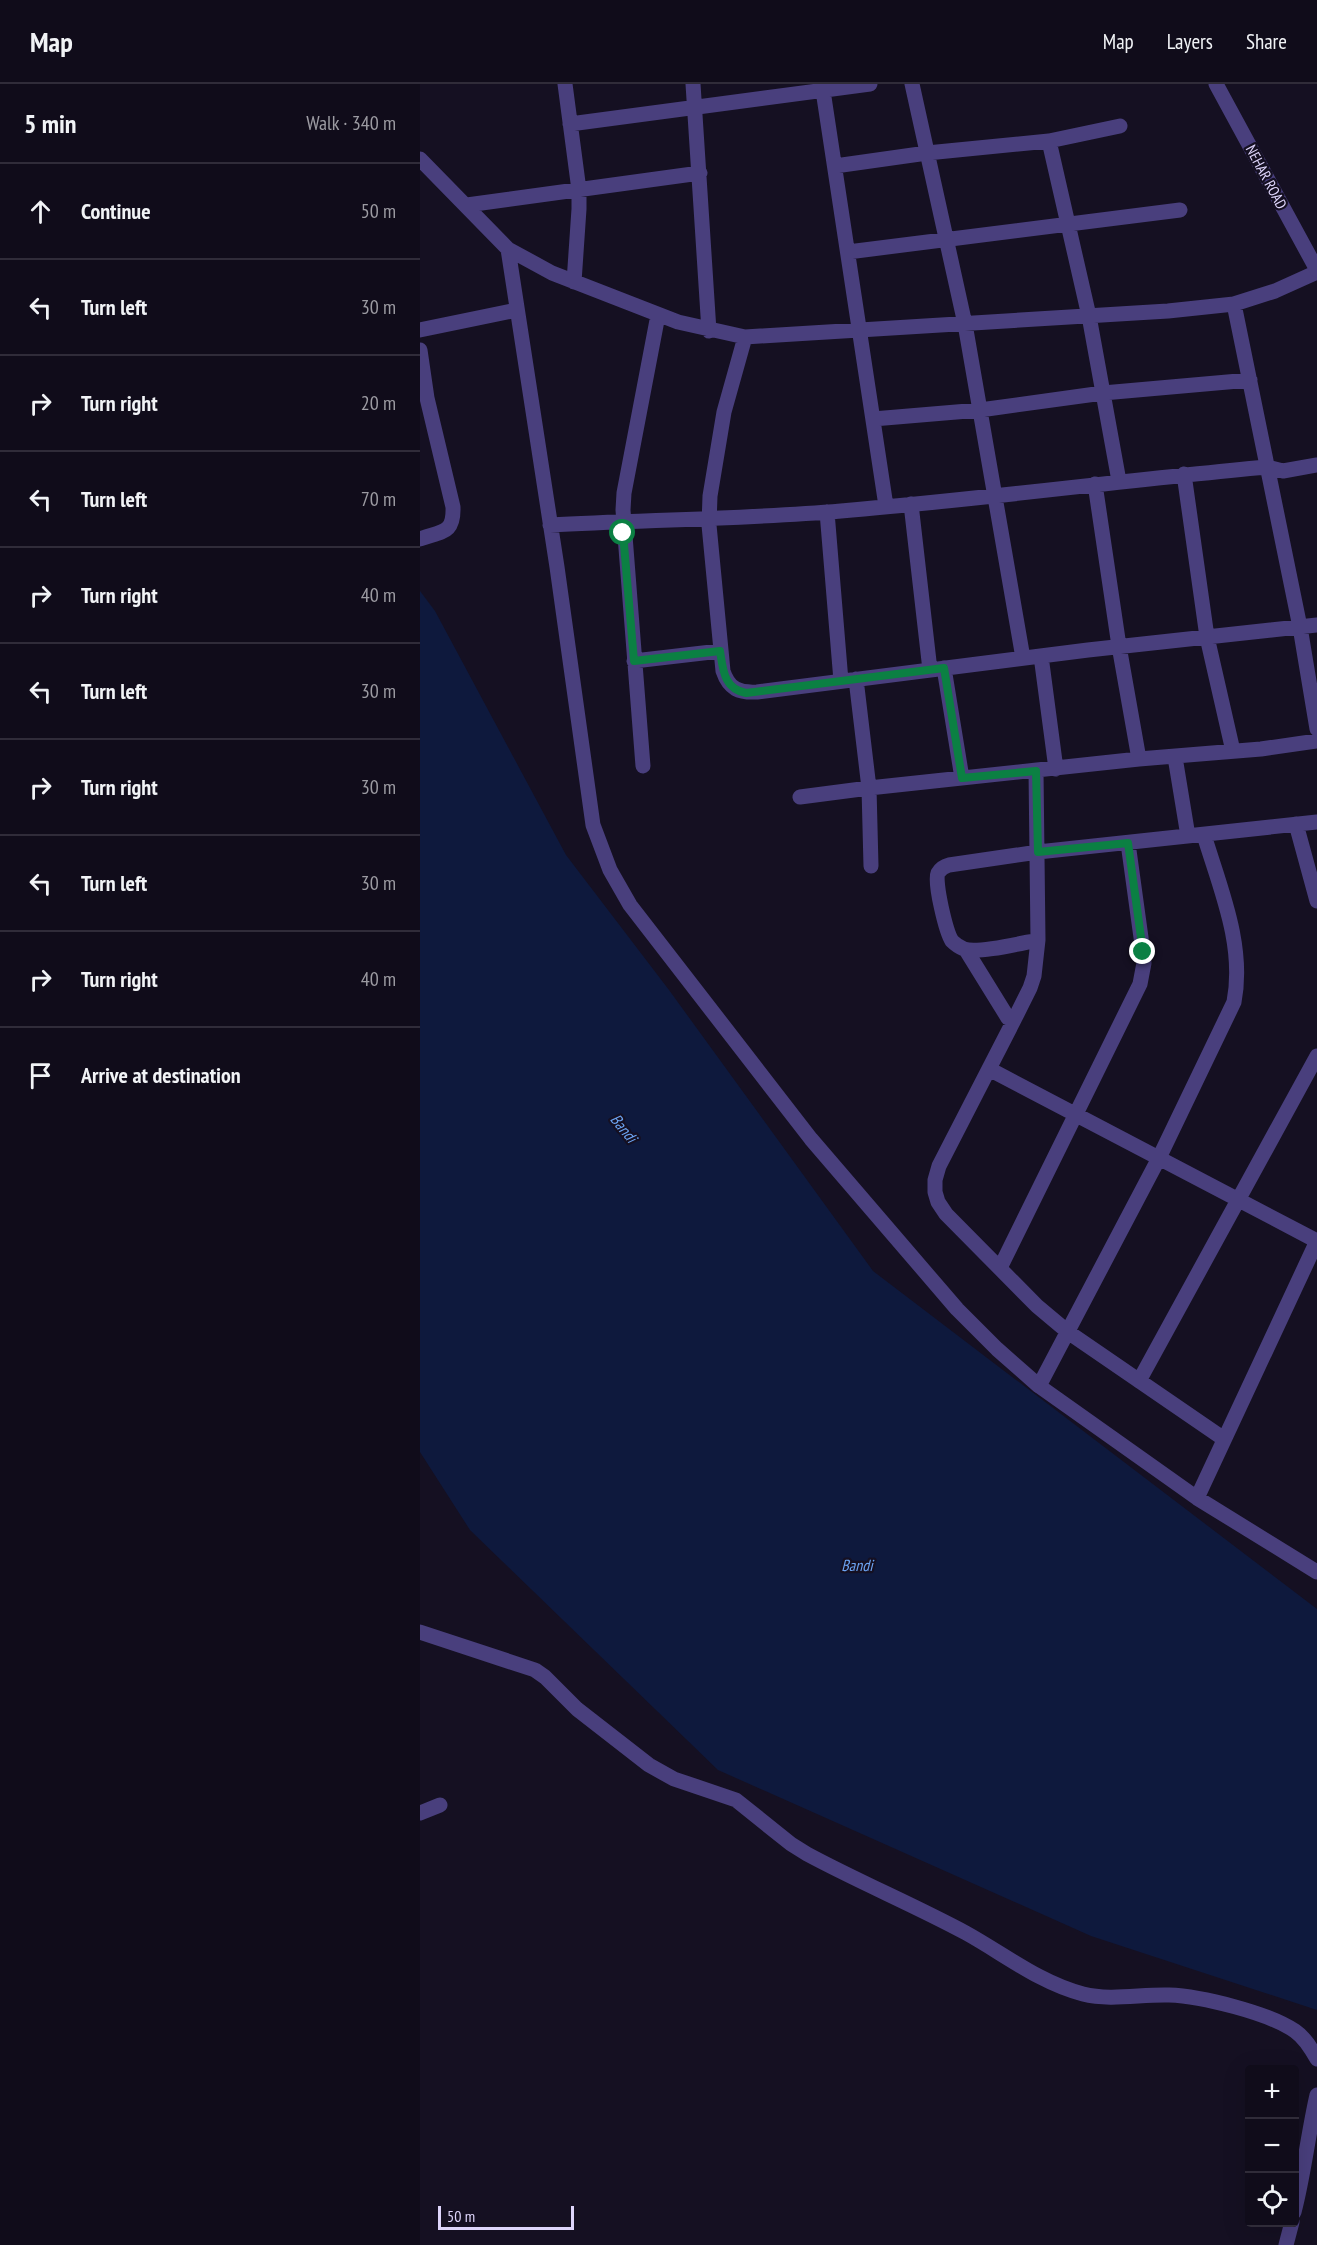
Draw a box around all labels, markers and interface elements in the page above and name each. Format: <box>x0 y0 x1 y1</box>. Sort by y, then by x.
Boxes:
text: Map <box>30 23 73 60</box>
text: Map <box>1103 28 1134 55</box>
text: Layers <box>1167 28 1213 55</box>
text: Share <box>1246 28 1287 55</box>
text: 5 min <box>24 107 77 140</box>
text: Walk · 340 m <box>306 110 396 136</box>
street label: NEHAR ROAD <box>1242 142 1291 212</box>
icon: ahead <box>24 195 57 228</box>
text: Continue <box>81 197 151 225</box>
text: 50 m <box>361 198 396 224</box>
icon: left <box>24 291 57 324</box>
text: Turn left <box>81 293 147 321</box>
text: 30 m <box>361 294 396 320</box>
icon: right <box>24 387 57 420</box>
text: Turn right <box>81 389 158 417</box>
text: 20 m <box>361 390 396 416</box>
icon: left <box>24 483 57 516</box>
text: Turn left <box>81 485 147 513</box>
text: 70 m <box>361 486 396 512</box>
route start <box>609 519 635 545</box>
icon: right <box>24 579 57 612</box>
text: Turn right <box>81 581 158 609</box>
text: 40 m <box>361 582 396 608</box>
icon: left <box>24 675 57 708</box>
text: Turn left <box>81 677 147 705</box>
text: 30 m <box>361 678 396 704</box>
icon: right <box>24 771 57 804</box>
text: Turn right <box>81 773 158 801</box>
text: 30 m <box>361 774 396 800</box>
icon: left <box>24 867 57 900</box>
text: Turn left <box>81 869 147 897</box>
text: 30 m <box>361 870 396 896</box>
route end <box>1129 938 1155 964</box>
icon: right <box>24 963 57 996</box>
text: Turn right <box>81 965 158 993</box>
text: 40 m <box>361 966 396 992</box>
icon: arrive <box>24 1059 57 1092</box>
text: Arrive at destination <box>81 1061 241 1089</box>
water label: Bandi <box>606 1110 643 1148</box>
water label: Bandi <box>841 1555 875 1575</box>
map controls <box>1245 2065 1299 2227</box>
button: + <box>1245 2065 1299 2119</box>
button: − <box>1245 2119 1299 2173</box>
button: locate <box>1245 2173 1299 2227</box>
scale bar <box>438 2203 574 2230</box>
text: 50 m <box>447 2206 475 2226</box>

